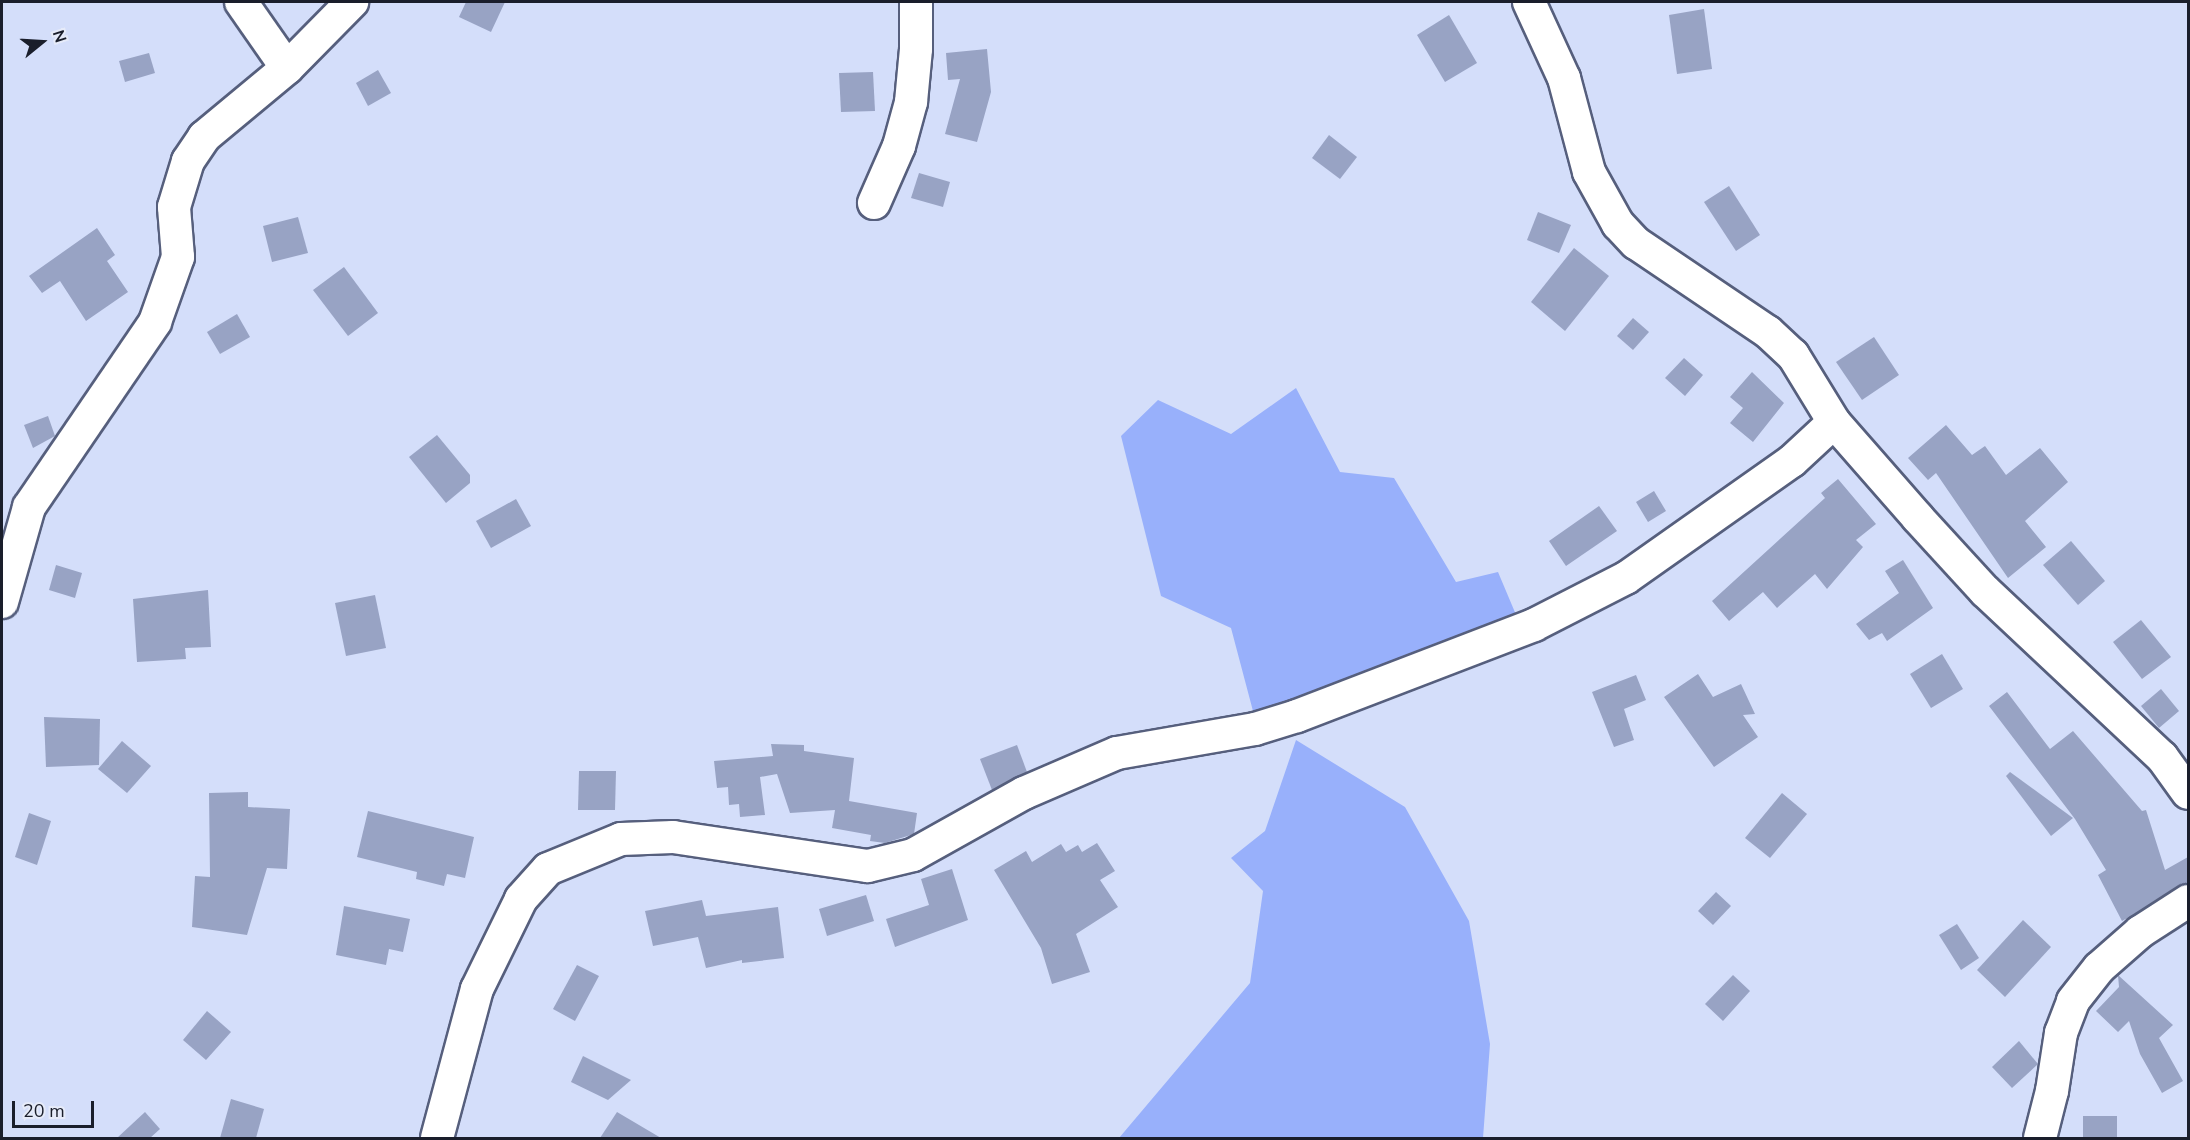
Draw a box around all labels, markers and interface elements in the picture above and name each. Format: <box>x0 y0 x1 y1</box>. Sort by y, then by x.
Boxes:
north arrow <box>12 12 72 72</box>
text: N <box>47 27 71 46</box>
scale bar <box>15 1089 98 1127</box>
text: 20 m <box>23 1099 65 1123</box>

